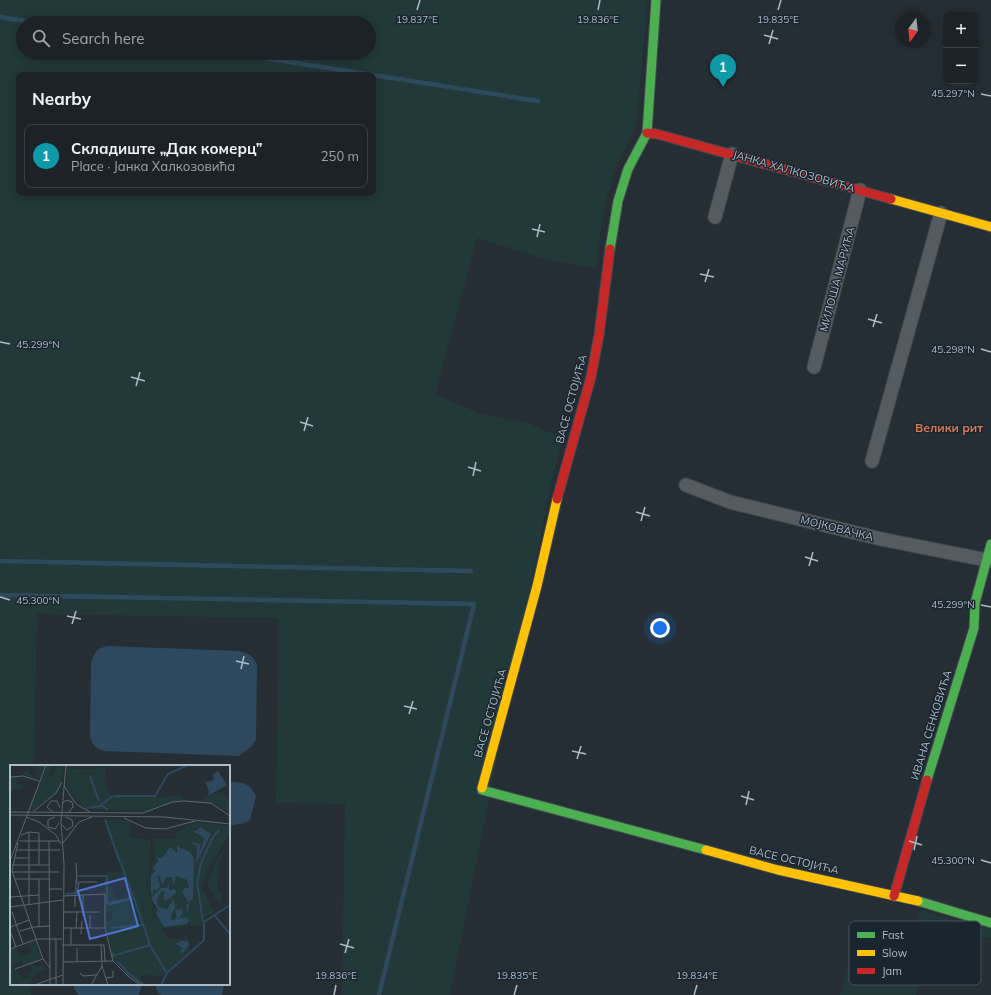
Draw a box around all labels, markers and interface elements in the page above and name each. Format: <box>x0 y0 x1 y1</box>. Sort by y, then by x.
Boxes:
north arrow <box>895 12 931 48</box>
map controls <box>943 12 979 84</box>
button: + <box>943 12 979 48</box>
text: 19.837°E <box>396 13 438 26</box>
text: 19.836°E <box>577 13 619 26</box>
text: 19.835°E <box>757 13 799 26</box>
search box <box>16 16 376 60</box>
icon: search <box>30 27 52 49</box>
text: Search here <box>62 29 144 48</box>
button: − <box>943 48 979 84</box>
pin: 1 <box>710 54 736 87</box>
text: 45.297°N <box>931 87 975 100</box>
text: Nearby <box>32 88 91 109</box>
text: Складиште „Дак комерц” <box>71 139 262 158</box>
street label: ЈАНКА ХАЛКОЗОВИЋА <box>731 147 857 195</box>
text: 1 <box>42 148 50 164</box>
text: 250 m <box>321 148 359 164</box>
text: Place · Јанка Халкозовића <box>71 158 235 174</box>
street label: МИЛОША МАРИЋА <box>816 225 858 333</box>
text: 45.299°N <box>16 338 60 351</box>
text: 45.298°N <box>931 343 975 356</box>
street label: ВАСЕ ОСТОЈИЋА <box>552 353 590 445</box>
district label: Велики рит <box>915 420 983 435</box>
street label: МОЈКОВАЧКА <box>799 512 875 544</box>
text: 45.300°N <box>16 594 60 607</box>
text: 45.299°N <box>931 598 975 611</box>
your location <box>650 618 670 638</box>
street label: ВАСЕ ОСТОЈИЋА <box>471 667 509 759</box>
street label: ИВАНА СЕНКОВИЋА <box>908 668 954 782</box>
inset map <box>10 765 230 985</box>
street label: ВАСЕ ОСТОЈИЋА <box>748 843 840 877</box>
text: 45.300°N <box>931 854 975 867</box>
legend <box>849 921 981 985</box>
text: Fast <box>882 928 904 942</box>
text: Slow <box>882 946 908 960</box>
text: Jam <box>882 964 902 978</box>
text: 19.836°E <box>315 969 357 982</box>
text: 19.835°E <box>496 969 538 982</box>
text: 19.834°E <box>676 969 718 982</box>

